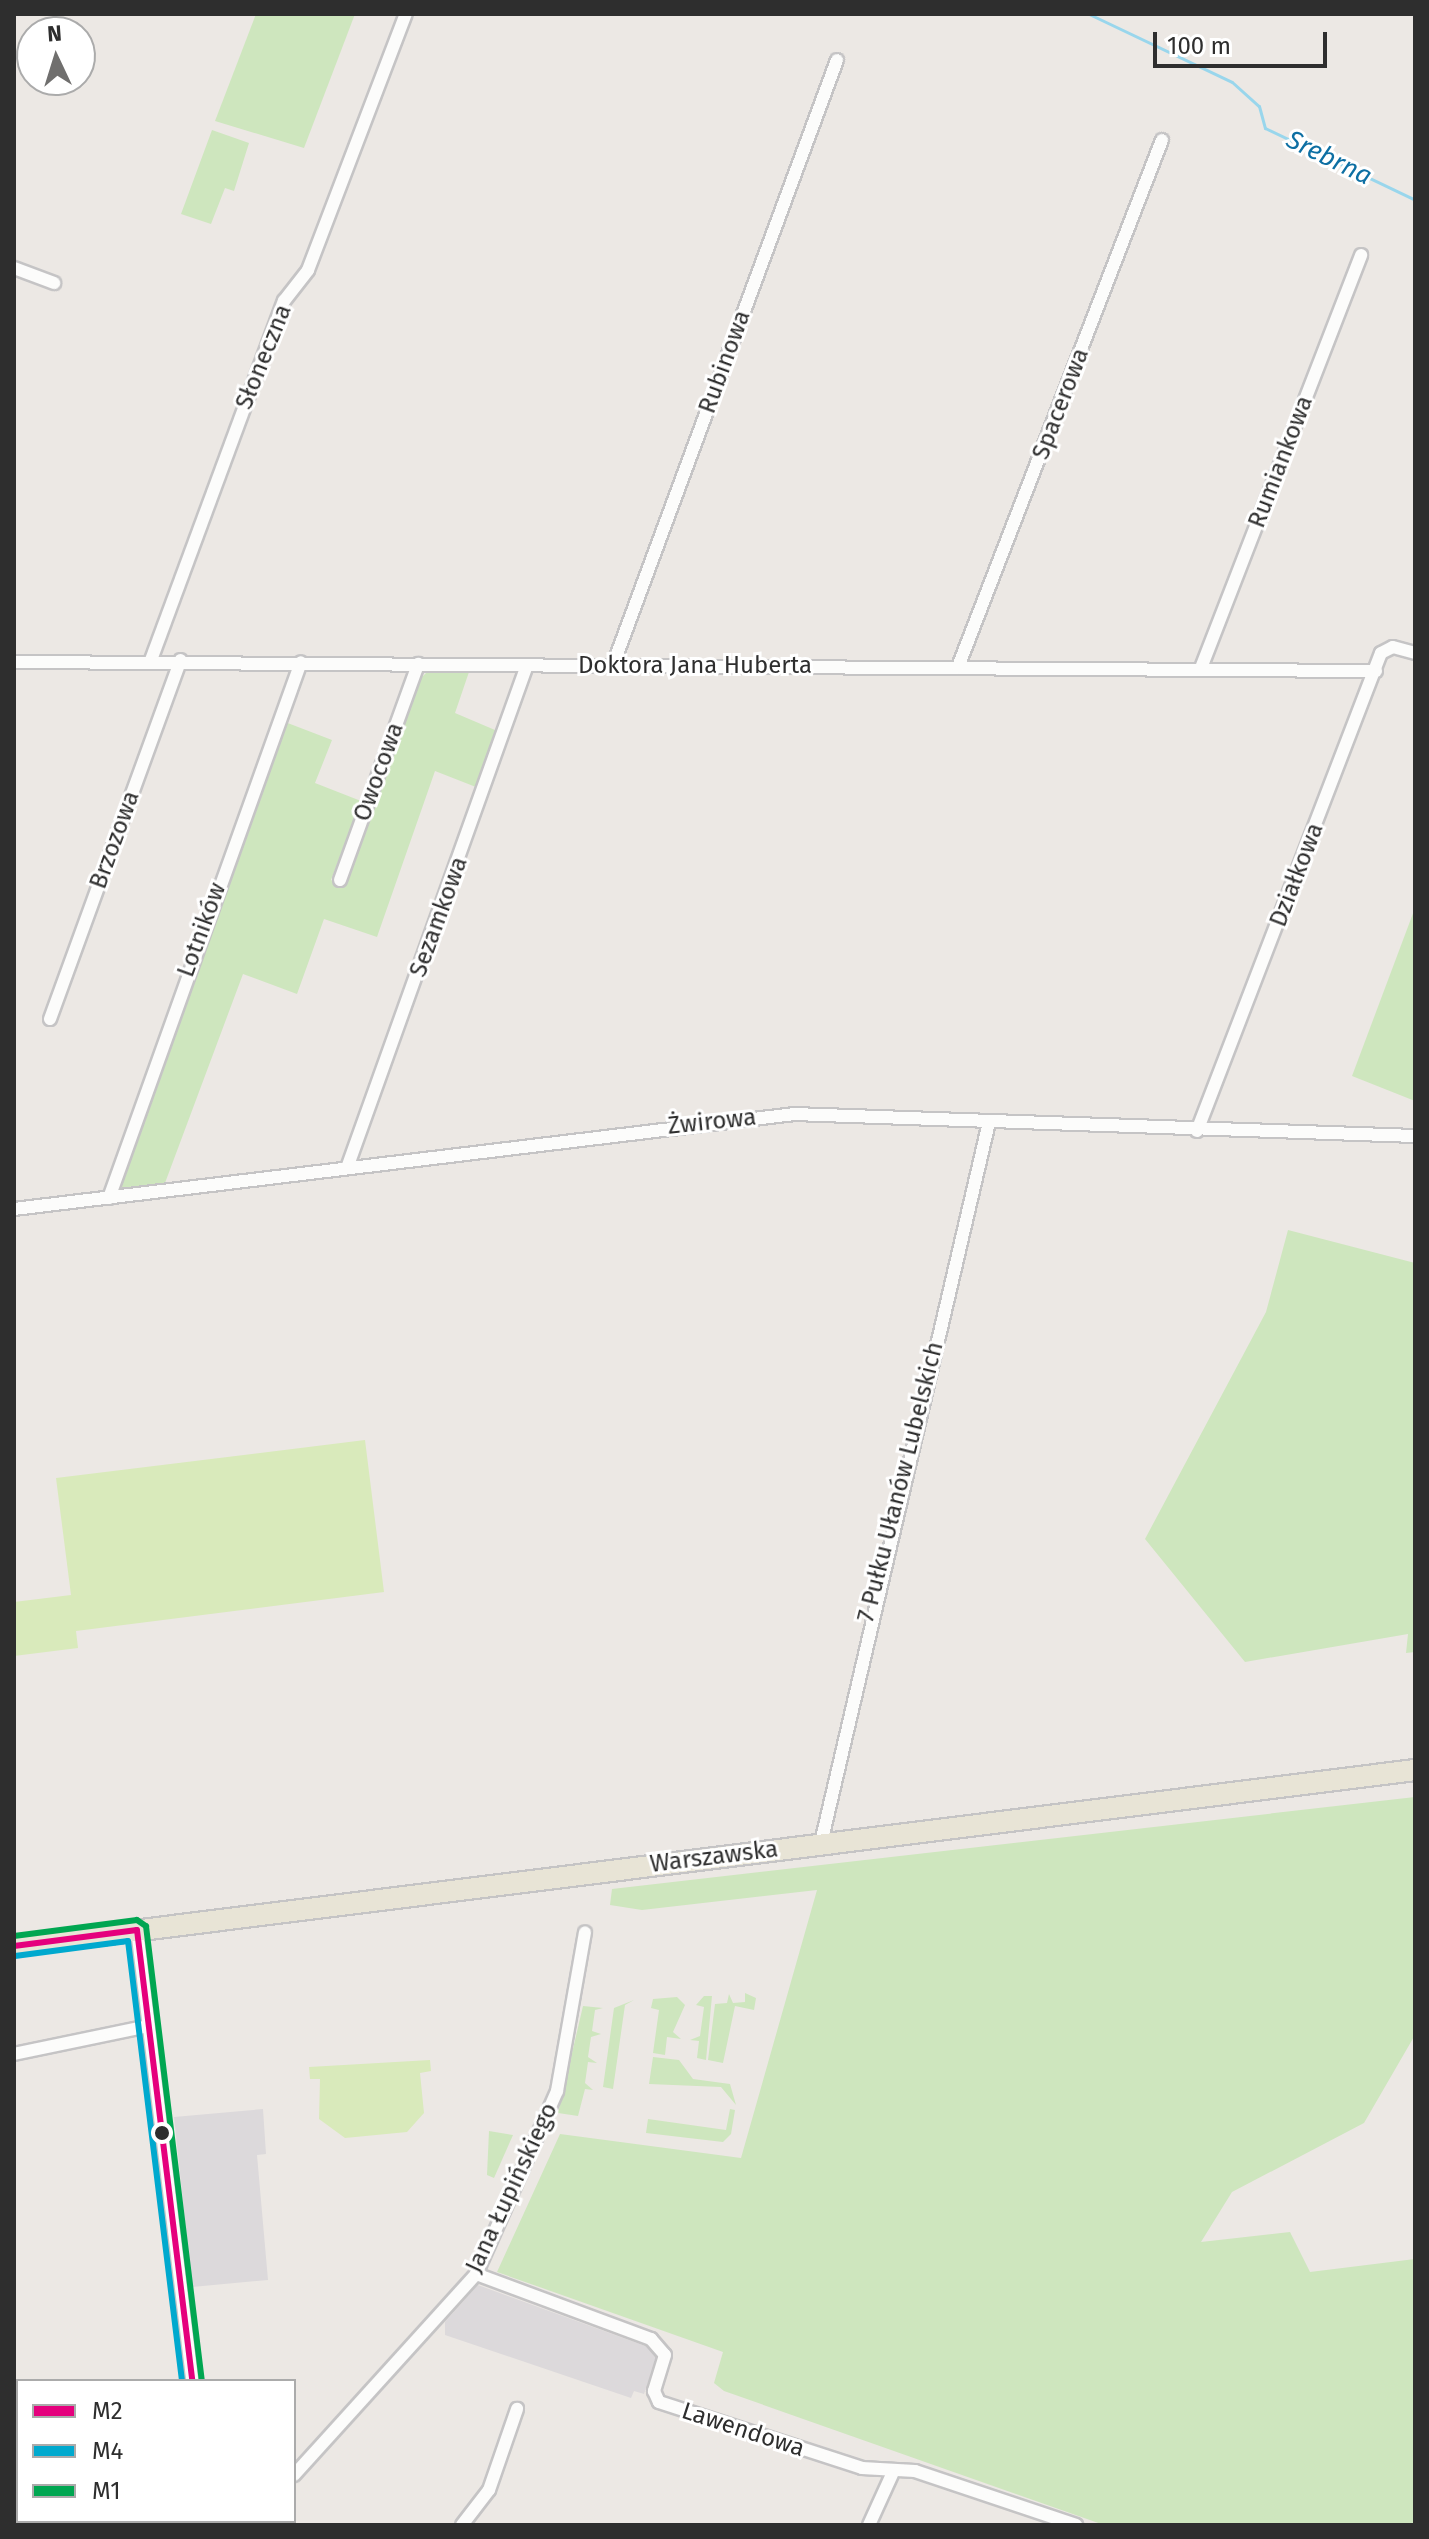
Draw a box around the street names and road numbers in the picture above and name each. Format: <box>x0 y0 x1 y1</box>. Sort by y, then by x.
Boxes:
street label: Słoneczna <box>230 300 298 414</box>
street label: Rubinowa <box>693 307 757 417</box>
street label: Spacerowa <box>1027 344 1095 464</box>
street label: Rumiankowa <box>1243 392 1319 532</box>
street label: Doktora Jana Huberta <box>578 652 812 680</box>
street label: Owocowa <box>348 719 410 825</box>
street label: Brzozowa <box>84 787 146 893</box>
street label: Działkowa <box>1264 819 1330 931</box>
street label: Sezamkowa <box>404 853 474 981</box>
street label: Lotników <box>172 879 232 981</box>
street label: Żwirowa <box>666 1103 758 1141</box>
street label: 7 Pułku Ułanów Lubelskich <box>852 1339 950 1625</box>
street label: Warszawska <box>648 1835 780 1879</box>
street label: Jana Łupińskiego <box>460 2098 564 2278</box>
street label: Lawendowa <box>678 2397 808 2463</box>

